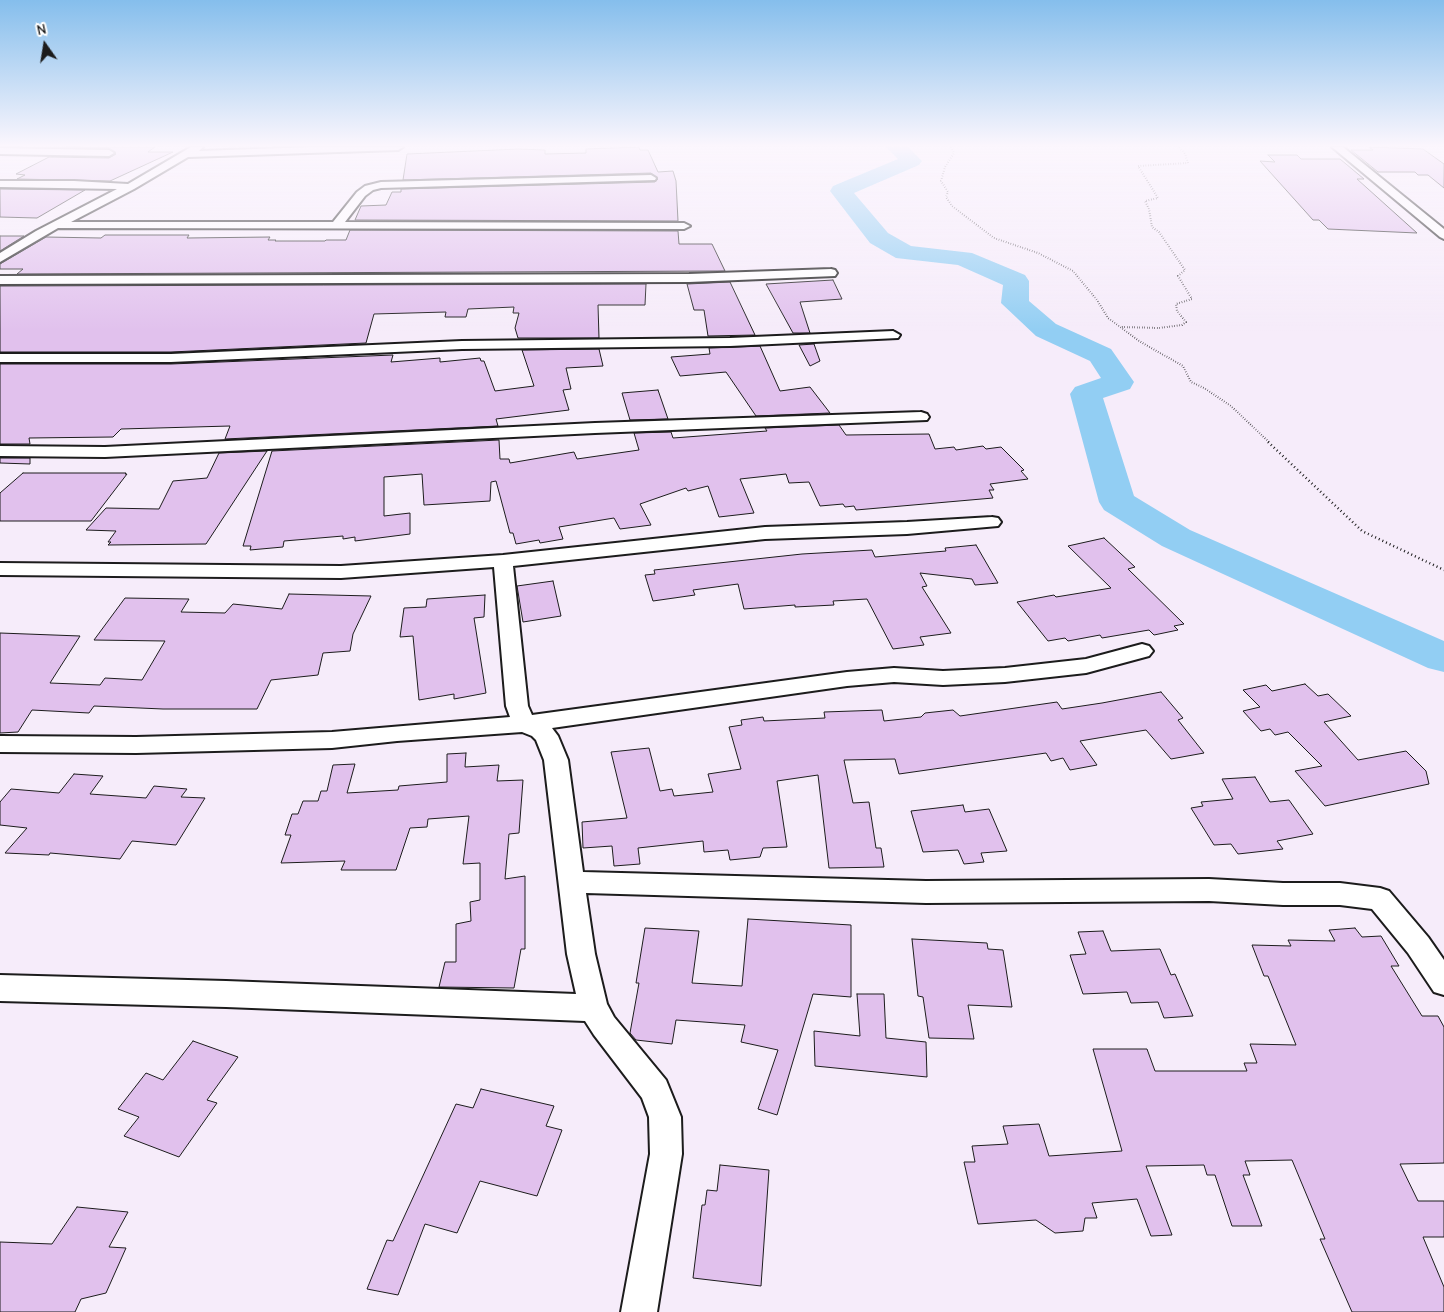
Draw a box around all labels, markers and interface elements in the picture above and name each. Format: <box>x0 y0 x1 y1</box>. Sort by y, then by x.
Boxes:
north arrow <box>20 20 70 70</box>
text: N <box>35 21 48 39</box>

